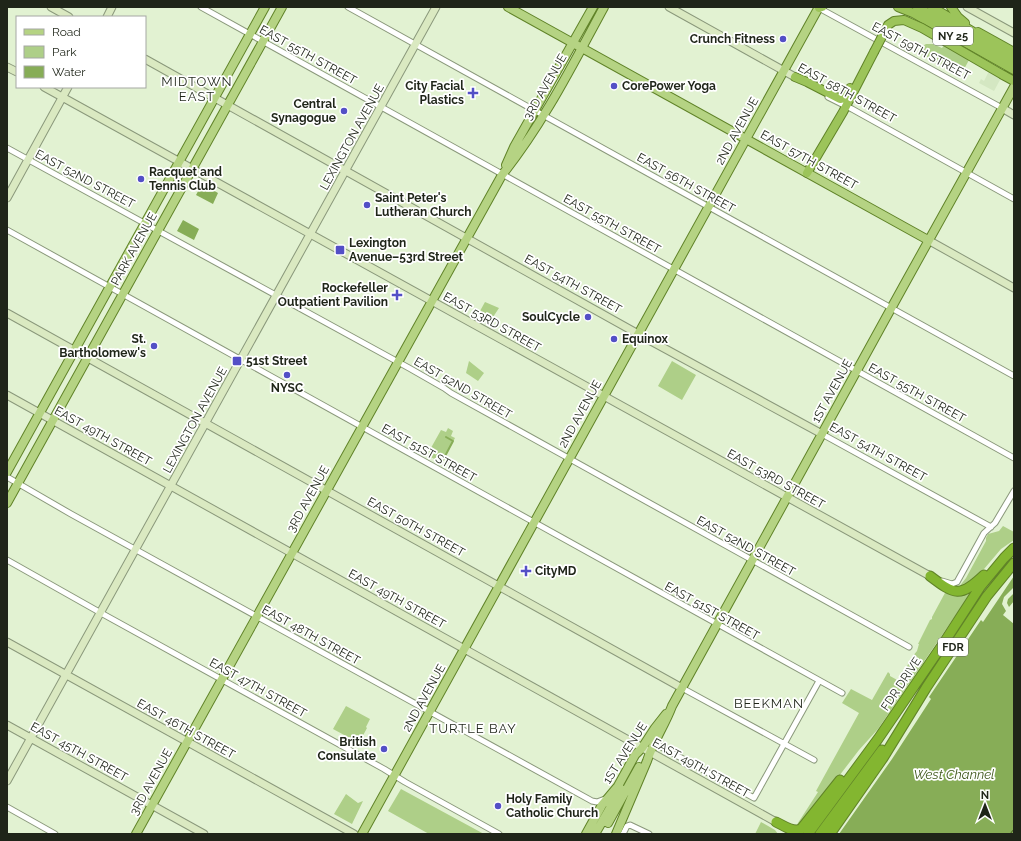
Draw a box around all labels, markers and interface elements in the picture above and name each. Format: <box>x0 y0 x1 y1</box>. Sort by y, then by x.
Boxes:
legend <box>16 16 146 88</box>
street label: EAST 59TH STREET <box>870 19 973 83</box>
street label: EAST 55TH STREET <box>257 22 360 88</box>
text: Road <box>52 25 81 39</box>
road number: NY 25 <box>933 27 973 45</box>
place label: Crunch Fitness <box>690 32 775 46</box>
marker: Crunch Fitness <box>778 34 788 44</box>
text: Park <box>52 45 77 59</box>
street label: 3RD AVENUE <box>520 51 570 123</box>
street label: EAST 58TH STREET <box>796 60 899 126</box>
text: Water <box>52 65 86 79</box>
district label: MIDTOWN EAST <box>161 74 233 104</box>
place label: City Facial Plastics <box>405 79 464 107</box>
place label: CorePower Yoga <box>622 79 716 93</box>
marker: CorePower Yoga <box>609 81 619 91</box>
street label: LEXINGTON AVENUE <box>317 82 387 192</box>
marker: City Facial Plastics <box>467 87 479 99</box>
street label: 2ND AVENUE <box>713 95 761 167</box>
place label: Central Synagogue <box>271 97 336 125</box>
marker: Central Synagogue <box>339 106 349 116</box>
street label: EAST 57TH STREET <box>758 127 861 193</box>
street label: EAST 52ND STREET <box>33 147 138 211</box>
street label: EAST 56TH STREET <box>635 150 738 216</box>
place label: Racquet and Tennis Club <box>149 165 222 193</box>
marker: Racquet and Tennis Club <box>136 174 146 184</box>
place label: Saint Peter's Lutheran Church <box>375 191 472 219</box>
street label: EAST 55TH STREET <box>561 191 664 257</box>
marker: Saint Peter's Lutheran Church <box>362 200 372 210</box>
street label: PARK AVENUE <box>108 210 160 288</box>
place label: Lexington Avenue–53rd Street <box>349 236 464 264</box>
marker: Lexington Avenue–53rd Street <box>334 244 346 256</box>
street label: EAST 54TH STREET <box>522 252 625 317</box>
place label: Rockefeller Outpatient Pavilion <box>278 281 388 309</box>
marker: Rockefeller Outpatient Pavilion <box>391 289 403 301</box>
street label: EAST 53RD STREET <box>441 289 544 355</box>
place label: SoulCycle <box>522 310 580 324</box>
marker: SoulCycle <box>583 312 593 322</box>
place label: St. Bartholomew's <box>59 332 146 360</box>
place label: Equinox <box>622 332 668 346</box>
marker: Equinox <box>609 334 619 344</box>
marker: St. Bartholomew's <box>149 341 159 351</box>
place label: 51st Street <box>246 354 308 368</box>
street label: EAST 52ND STREET <box>412 354 515 422</box>
marker: 51st Street <box>231 355 243 367</box>
street label: 1ST AVENUE <box>809 357 855 425</box>
street label: EAST 55TH STREET <box>866 360 969 426</box>
street label: LEXINGTON AVENUE <box>160 365 230 475</box>
marker: NYSC <box>282 370 292 380</box>
street label: 2ND AVENUE <box>556 378 604 450</box>
place label: NYSC <box>271 381 303 395</box>
street label: EAST 49TH STREET <box>52 403 155 469</box>
street label: EAST 54TH STREET <box>827 420 930 485</box>
street label: EAST 51ST STREET <box>379 421 479 485</box>
street label: EAST 53RD STREET <box>725 446 828 512</box>
street label: 3RD AVENUE <box>284 463 332 535</box>
street label: EAST 50TH STREET <box>365 494 468 560</box>
street label: EAST 52ND STREET <box>694 513 798 579</box>
place label: CityMD <box>535 564 577 578</box>
marker: CityMD <box>520 565 532 577</box>
street label: EAST 49TH STREET <box>346 566 449 632</box>
street label: EAST 51ST STREET <box>662 579 762 643</box>
street label: EAST 48TH STREET <box>260 602 363 668</box>
road number: FDR <box>938 638 968 656</box>
street label: EAST 47TH STREET <box>207 655 310 721</box>
street label: FDR DRIVE <box>878 655 924 713</box>
street label: 2ND AVENUE <box>400 662 448 734</box>
street label: EAST 46TH STREET <box>135 696 238 762</box>
district label: BEEKMAN <box>734 696 804 711</box>
street label: EAST 45TH STREET <box>28 719 131 785</box>
street label: 1ST AVENUE <box>600 720 650 786</box>
district label: TURTLE BAY <box>429 721 517 736</box>
place label: British Consulate <box>318 735 376 763</box>
street label: EAST 49TH STREET <box>650 735 753 801</box>
marker: British Consulate <box>379 744 389 754</box>
street label: 3RD AVENUE <box>127 746 175 818</box>
water label: West Channel <box>913 767 995 782</box>
north arrow <box>965 785 1005 825</box>
text: N <box>981 789 989 802</box>
place label: Holy Family Catholic Church <box>506 792 598 820</box>
marker: Holy Family Catholic Church <box>493 801 503 811</box>

